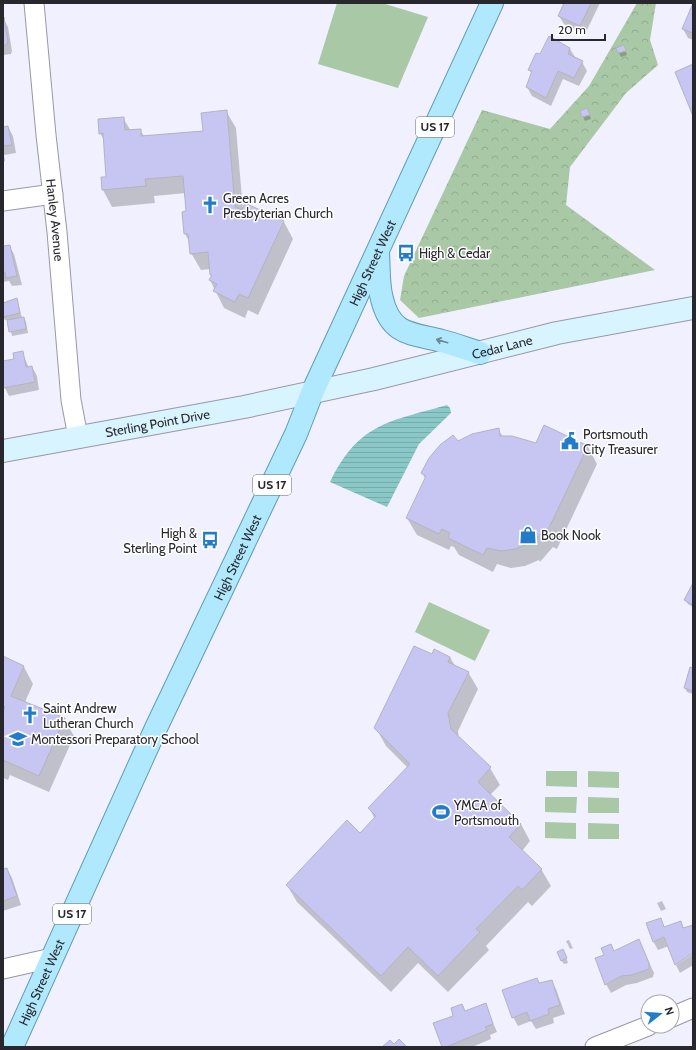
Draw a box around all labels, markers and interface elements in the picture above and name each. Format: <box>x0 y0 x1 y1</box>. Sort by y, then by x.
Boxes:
scale bar <box>552 16 605 42</box>
text: 20 m <box>558 22 586 37</box>
road number: US 17 <box>416 117 454 137</box>
street label: Hanley Avenue <box>43 178 67 262</box>
place label: Green Acres Presbyterian Church <box>223 190 333 221</box>
church icon: Green Acres Presbyterian Church <box>200 195 220 215</box>
street label: High Street West <box>345 217 399 308</box>
bus stop icon: High & Cedar <box>396 243 416 263</box>
place label: High & Cedar <box>419 245 491 261</box>
street label: Cedar Lane <box>470 331 534 362</box>
one-way arrow <box>436 337 449 344</box>
street label: Sterling Point Drive <box>104 405 211 440</box>
place label: Portsmouth City Treasurer <box>583 426 658 457</box>
public building icon: Portsmouth City Treasurer <box>560 431 580 451</box>
road number: US 17 <box>253 475 291 495</box>
street label: High Street West <box>210 511 265 603</box>
place label: High & Sterling Point <box>123 525 198 556</box>
shop icon: Book Nook <box>518 525 538 545</box>
place label: Book Nook <box>541 527 601 543</box>
bus stop icon: High & Sterling Point <box>200 530 220 550</box>
place label: Saint Andrew Lutheran Church <box>43 700 134 731</box>
church icon: Saint Andrew Lutheran Church <box>20 705 40 725</box>
school or university icon: Montessori Preparatory School <box>8 729 28 749</box>
place label: Montessori Preparatory School <box>31 731 199 747</box>
place label: YMCA of Portsmouth <box>453 797 519 828</box>
sports icon: YMCA of Portsmouth <box>431 802 451 822</box>
road number: US 17 <box>53 904 91 924</box>
street label: High Street West <box>15 936 68 1028</box>
north arrow <box>640 994 680 1034</box>
text: N <box>662 1005 677 1017</box>

